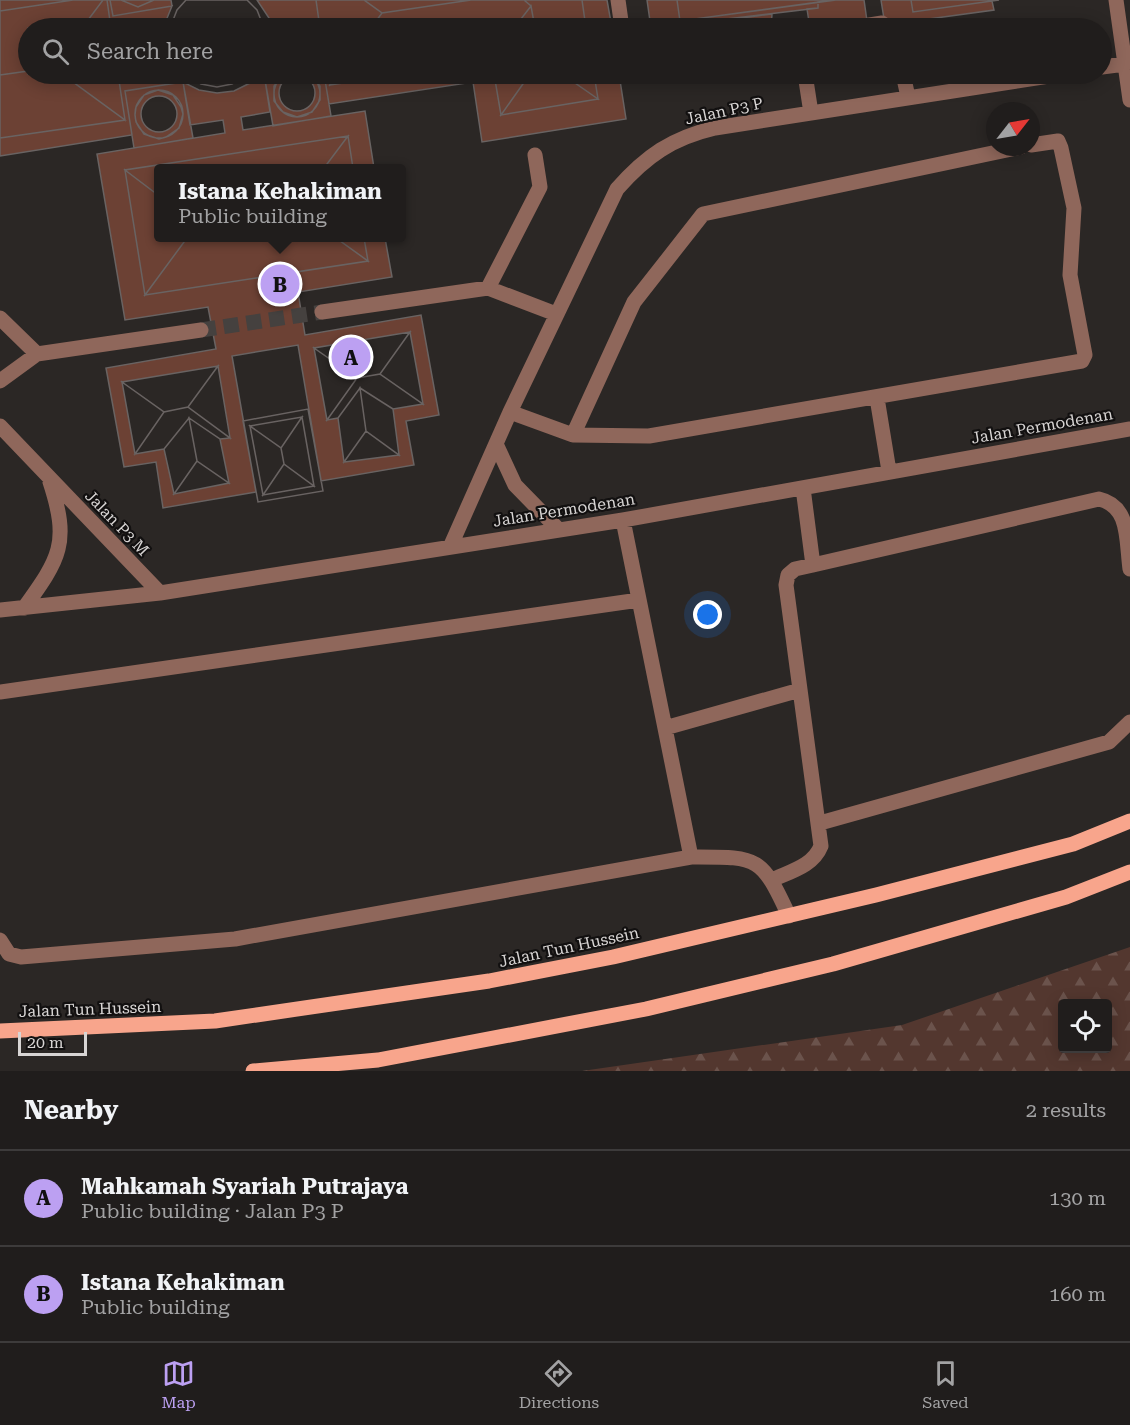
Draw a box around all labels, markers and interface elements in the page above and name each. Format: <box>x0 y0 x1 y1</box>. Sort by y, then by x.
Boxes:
search box <box>18 18 1112 84</box>
icon: search <box>39 35 72 68</box>
text: Search here <box>87 39 213 64</box>
street label: Jalan P3 P <box>683 93 765 129</box>
north arrow <box>986 102 1040 156</box>
popup <box>154 164 406 242</box>
text: Istana Kehakiman <box>178 179 382 204</box>
text: Public building <box>178 204 327 228</box>
pin: B <box>260 262 300 306</box>
pin: A <box>332 334 370 380</box>
street label: Jalan Permodenan <box>970 404 1114 448</box>
street label: Jalan P3 M <box>81 486 153 560</box>
street label: Jalan Permodenan <box>492 489 636 531</box>
your location <box>693 600 722 629</box>
street label: Jalan Tun Hussein <box>497 923 641 971</box>
street label: Jalan Tun Hussein <box>18 997 162 1021</box>
map controls <box>1058 999 1112 1053</box>
button: locate <box>1058 999 1112 1053</box>
scale bar <box>18 1029 87 1056</box>
text: 20 m <box>27 1033 64 1052</box>
text: Nearby <box>24 1095 118 1125</box>
text: 2 results <box>1026 1098 1106 1122</box>
text: Mahkamah Syariah Putrajaya <box>81 1174 409 1199</box>
text: A <box>36 1186 51 1210</box>
text: 130 m <box>1049 1186 1106 1210</box>
text: Public building · Jalan P3 P <box>81 1199 344 1223</box>
text: Istana Kehakiman <box>81 1270 285 1295</box>
text: B <box>36 1282 51 1306</box>
text: 160 m <box>1049 1282 1106 1306</box>
text: Public building <box>81 1295 230 1319</box>
tab: Map <box>161 1357 196 1412</box>
tab: Directions <box>519 1357 599 1412</box>
tab: Saved <box>922 1357 969 1412</box>

